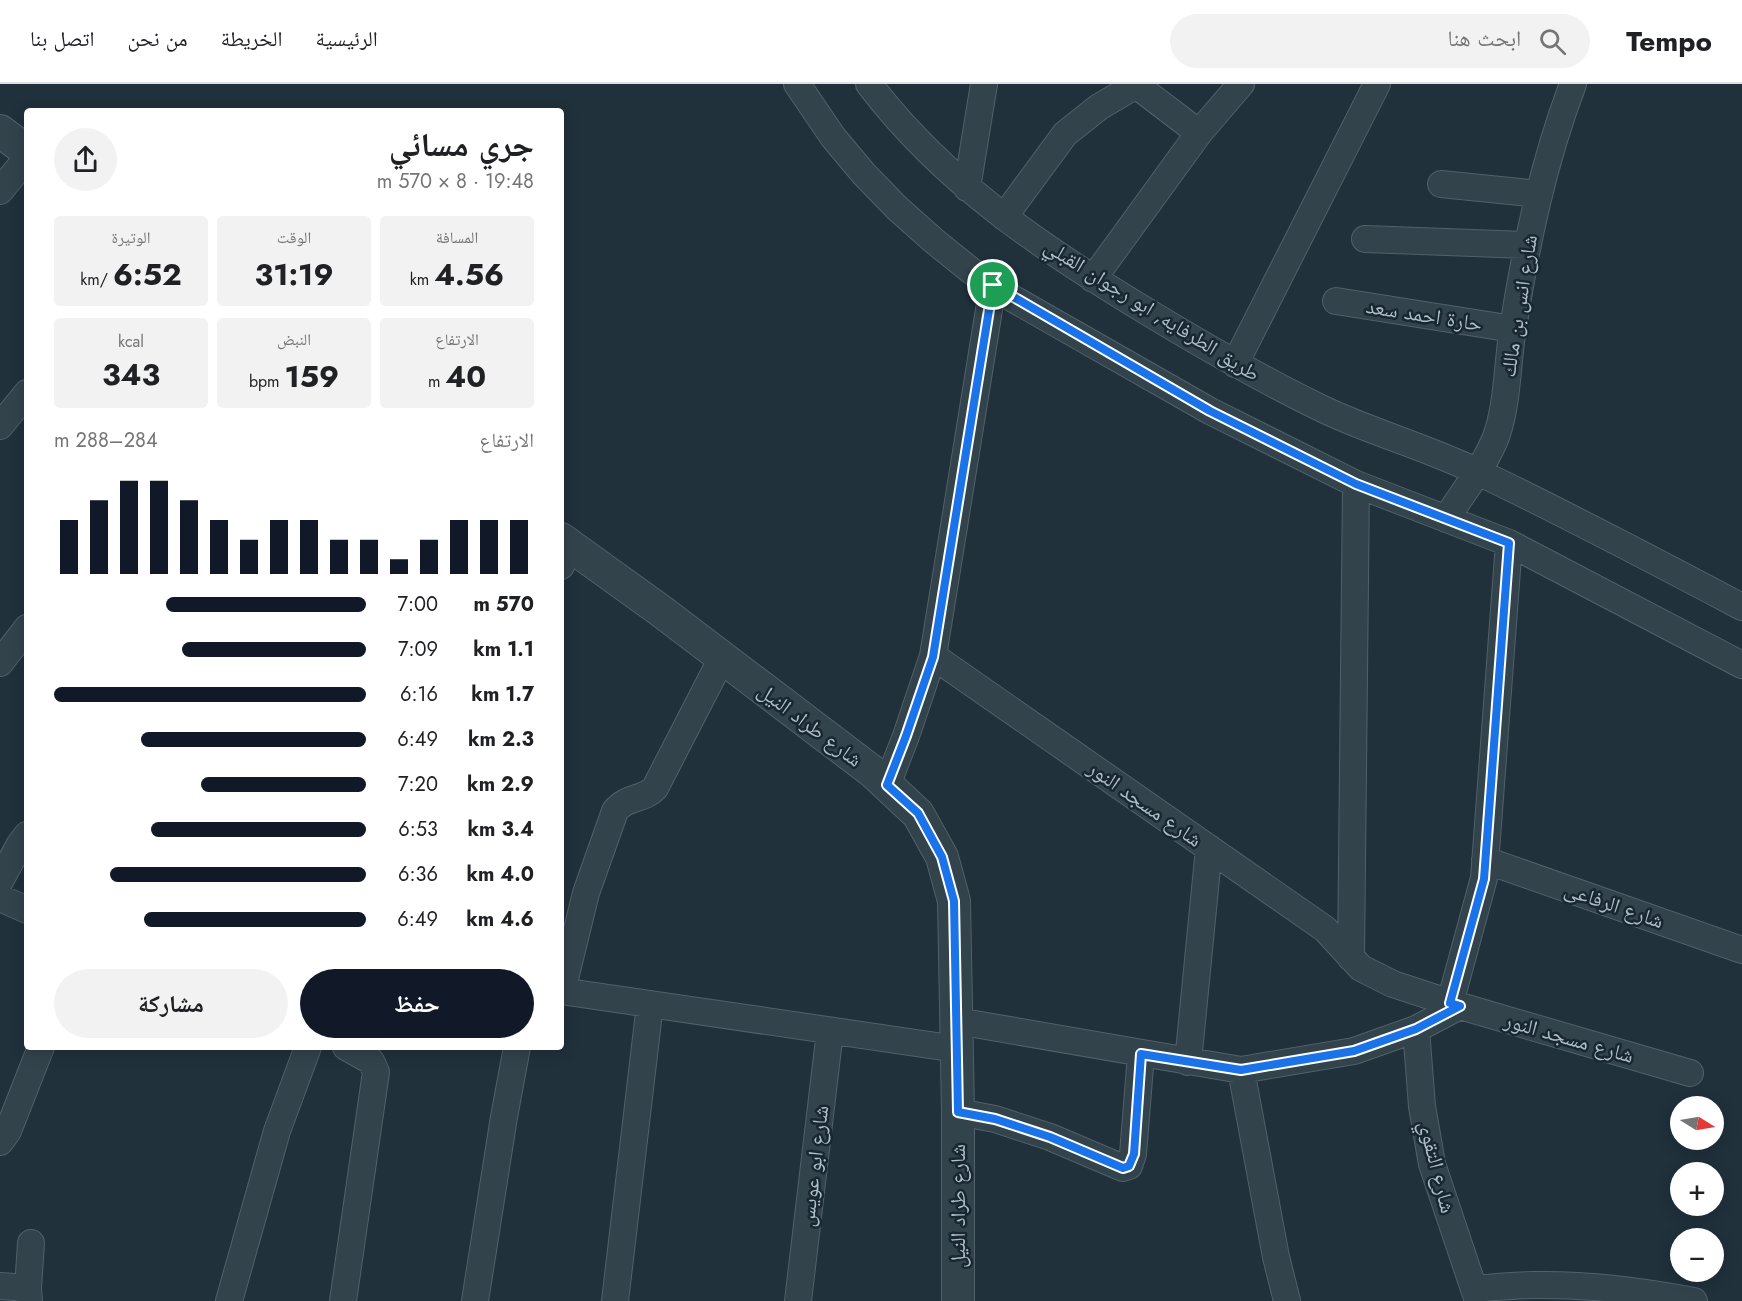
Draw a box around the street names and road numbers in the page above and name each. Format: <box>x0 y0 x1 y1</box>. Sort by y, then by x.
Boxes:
street label: طريق الطرفايه, ابو رجوان القبلي <box>1038 231 1266 390</box>
street label: شارع انس بن مالك <box>1493 233 1545 379</box>
street label: حارة احمد سعد <box>1364 291 1484 339</box>
street label: شارع طراد النيل <box>751 676 869 774</box>
street label: شارع مسجد النور <box>1081 753 1208 855</box>
street label: شارع الرفاعى <box>1560 874 1668 936</box>
street label: شارع مسجد النور <box>1500 1005 1637 1071</box>
street label: شارع ابو عويس <box>792 1104 836 1228</box>
street label: شارع التقوي <box>1410 1118 1463 1217</box>
street label: شارع طراد النيل <box>943 1144 973 1268</box>

